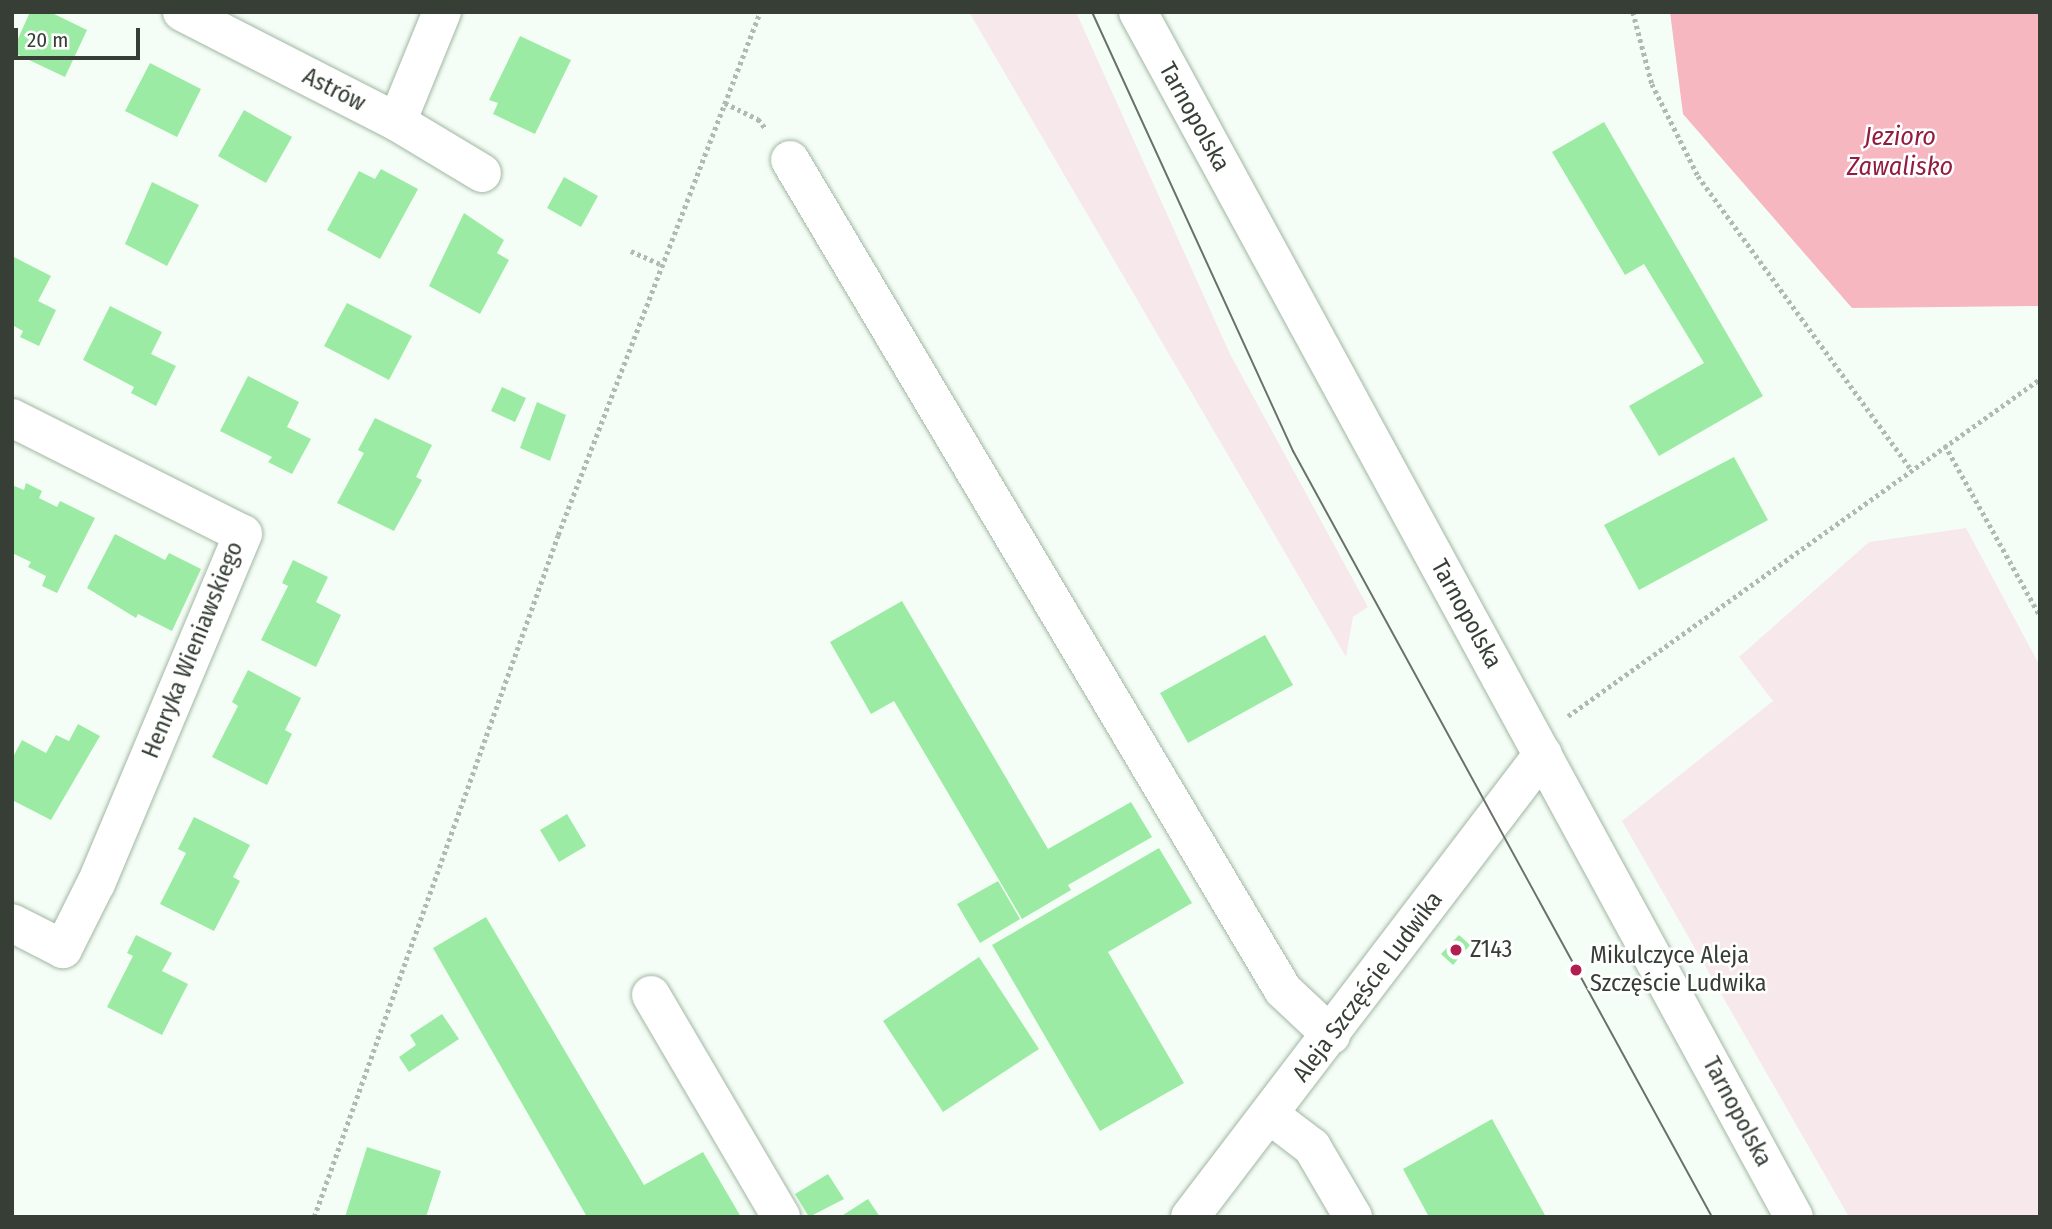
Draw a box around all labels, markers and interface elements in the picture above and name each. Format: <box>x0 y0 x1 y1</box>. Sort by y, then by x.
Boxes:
scale bar <box>18 14 144 58</box>
text: 20 m <box>27 27 68 53</box>
street label: Tarnopolska <box>1152 58 1236 176</box>
street label: Astrów <box>298 62 370 118</box>
water label: Jezioro Zawalisko <box>1847 121 1953 182</box>
street label: Henryka Wieniawskiego <box>136 537 250 763</box>
street label: Tarnopolska <box>1424 555 1508 673</box>
street label: Aleja Szczęście Ludwika <box>1287 886 1449 1088</box>
place label: Z143 <box>1470 936 1512 964</box>
marker: Z143 <box>1448 942 1464 958</box>
place label: Mikulczyce Aleja Szczęście Ludwika <box>1590 942 1767 998</box>
marker: Mikulczyce Aleja Szczęście Ludwika <box>1568 962 1584 978</box>
street label: Tarnopolska <box>1696 1052 1778 1172</box>

